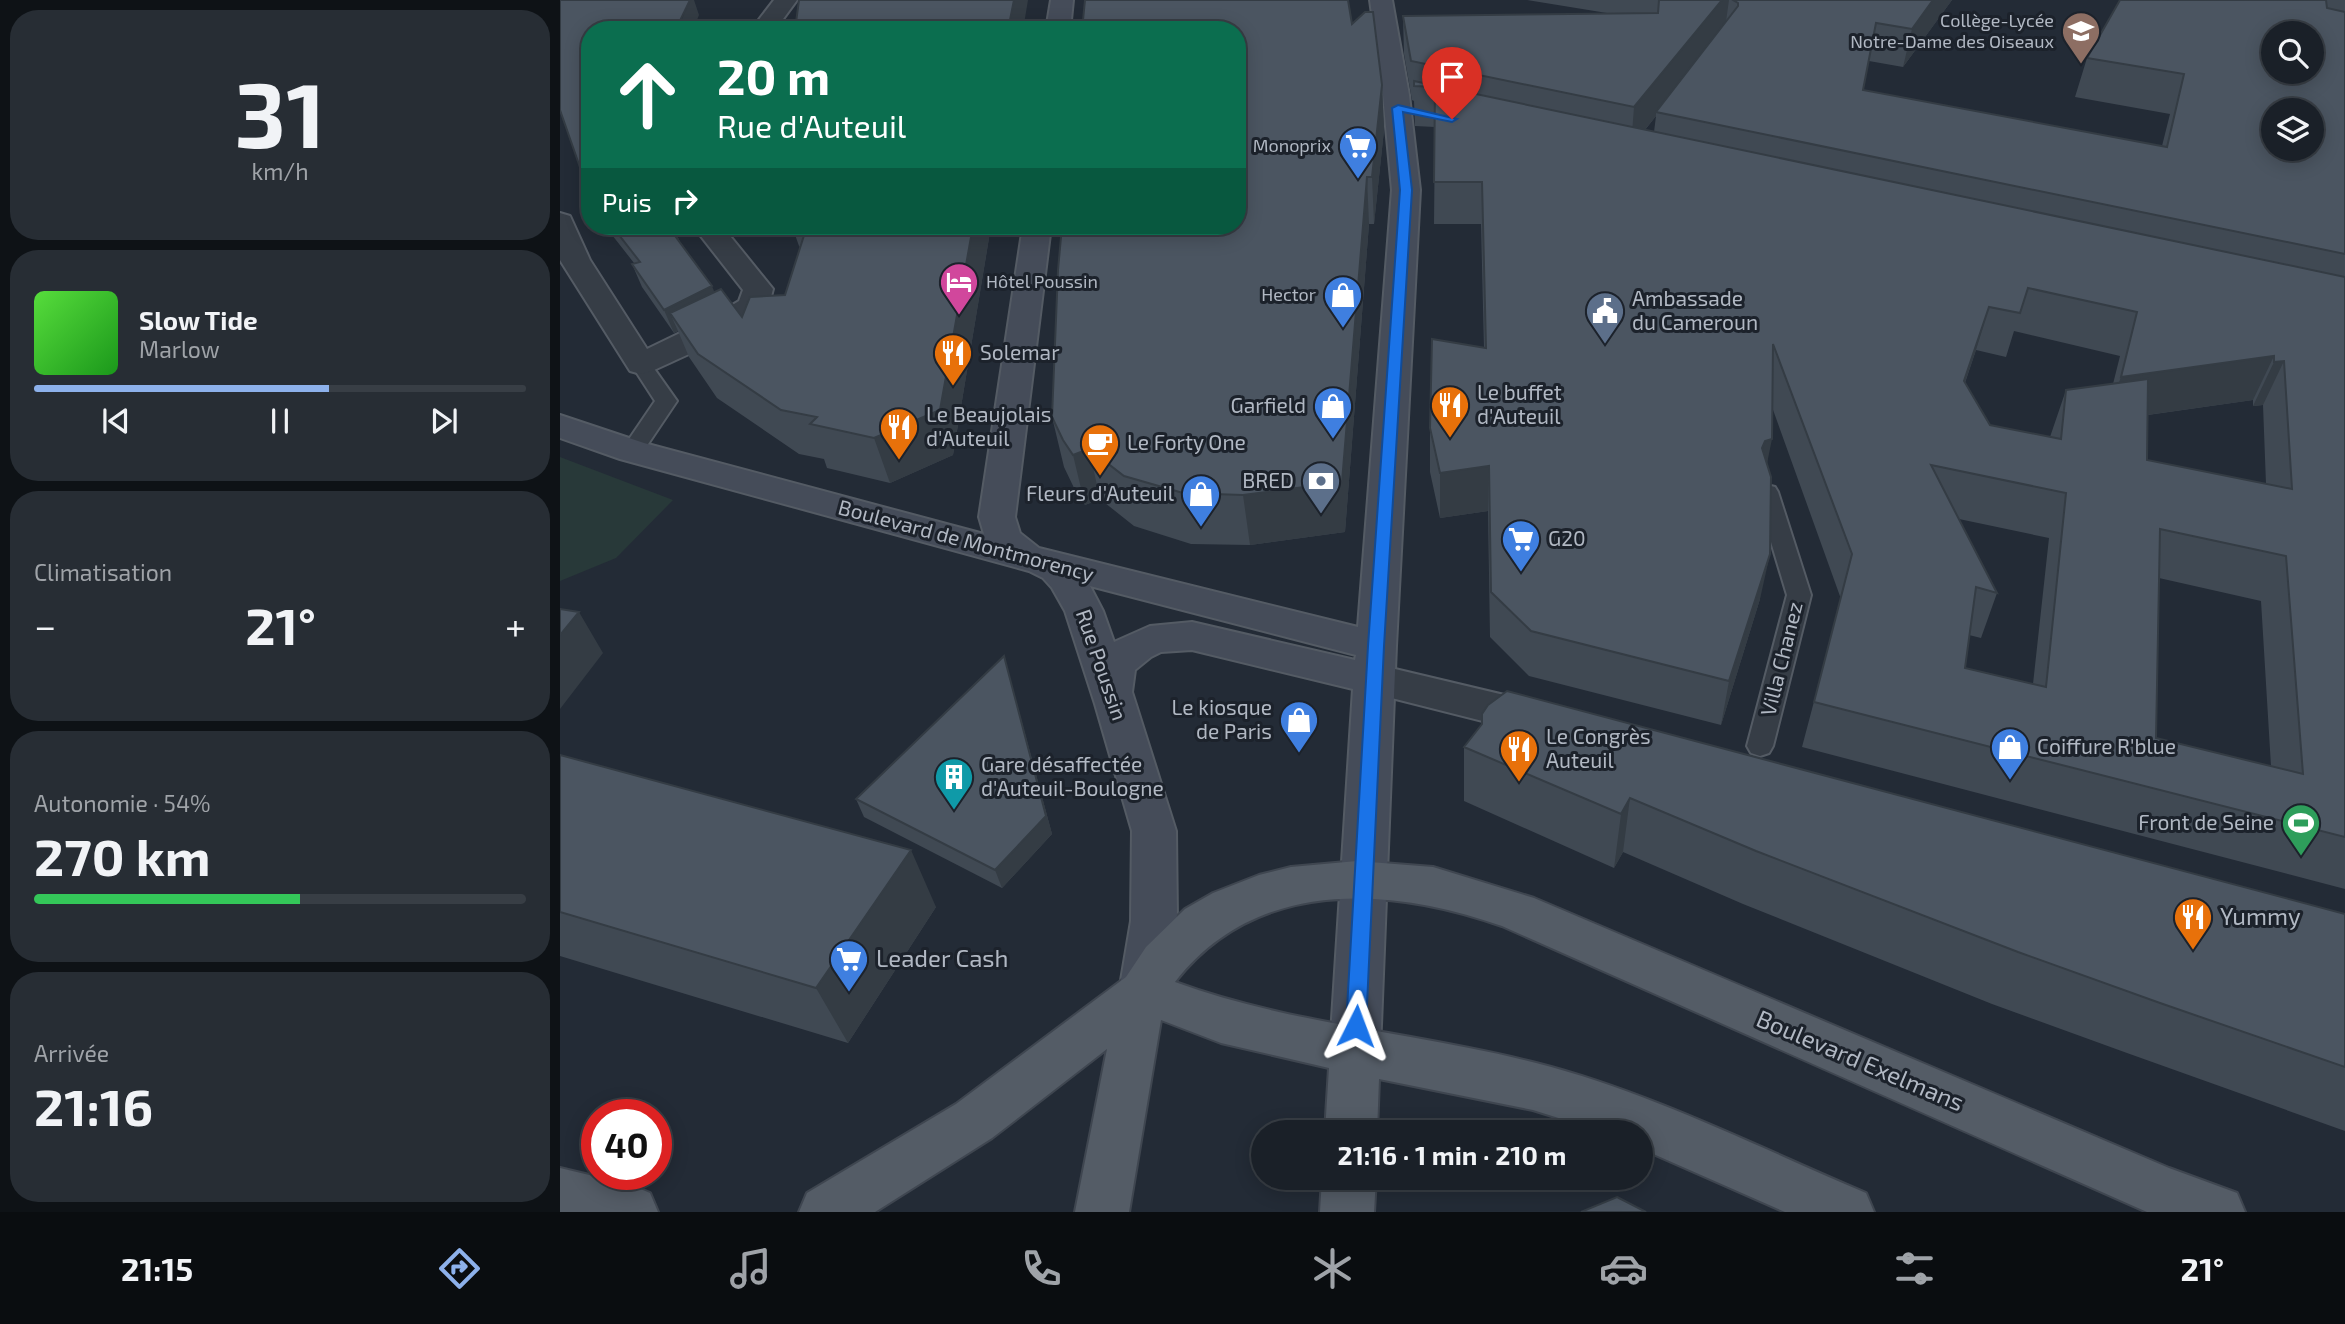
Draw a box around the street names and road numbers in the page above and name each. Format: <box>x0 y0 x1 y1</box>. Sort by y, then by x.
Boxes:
street label: Boulevard de Montmorency <box>836 493 1097 586</box>
street label: Villa Chanez <box>1754 599 1807 718</box>
street label: Rue Poussin <box>1072 606 1133 723</box>
street label: Boulevard Exelmans <box>1752 1003 1969 1116</box>

